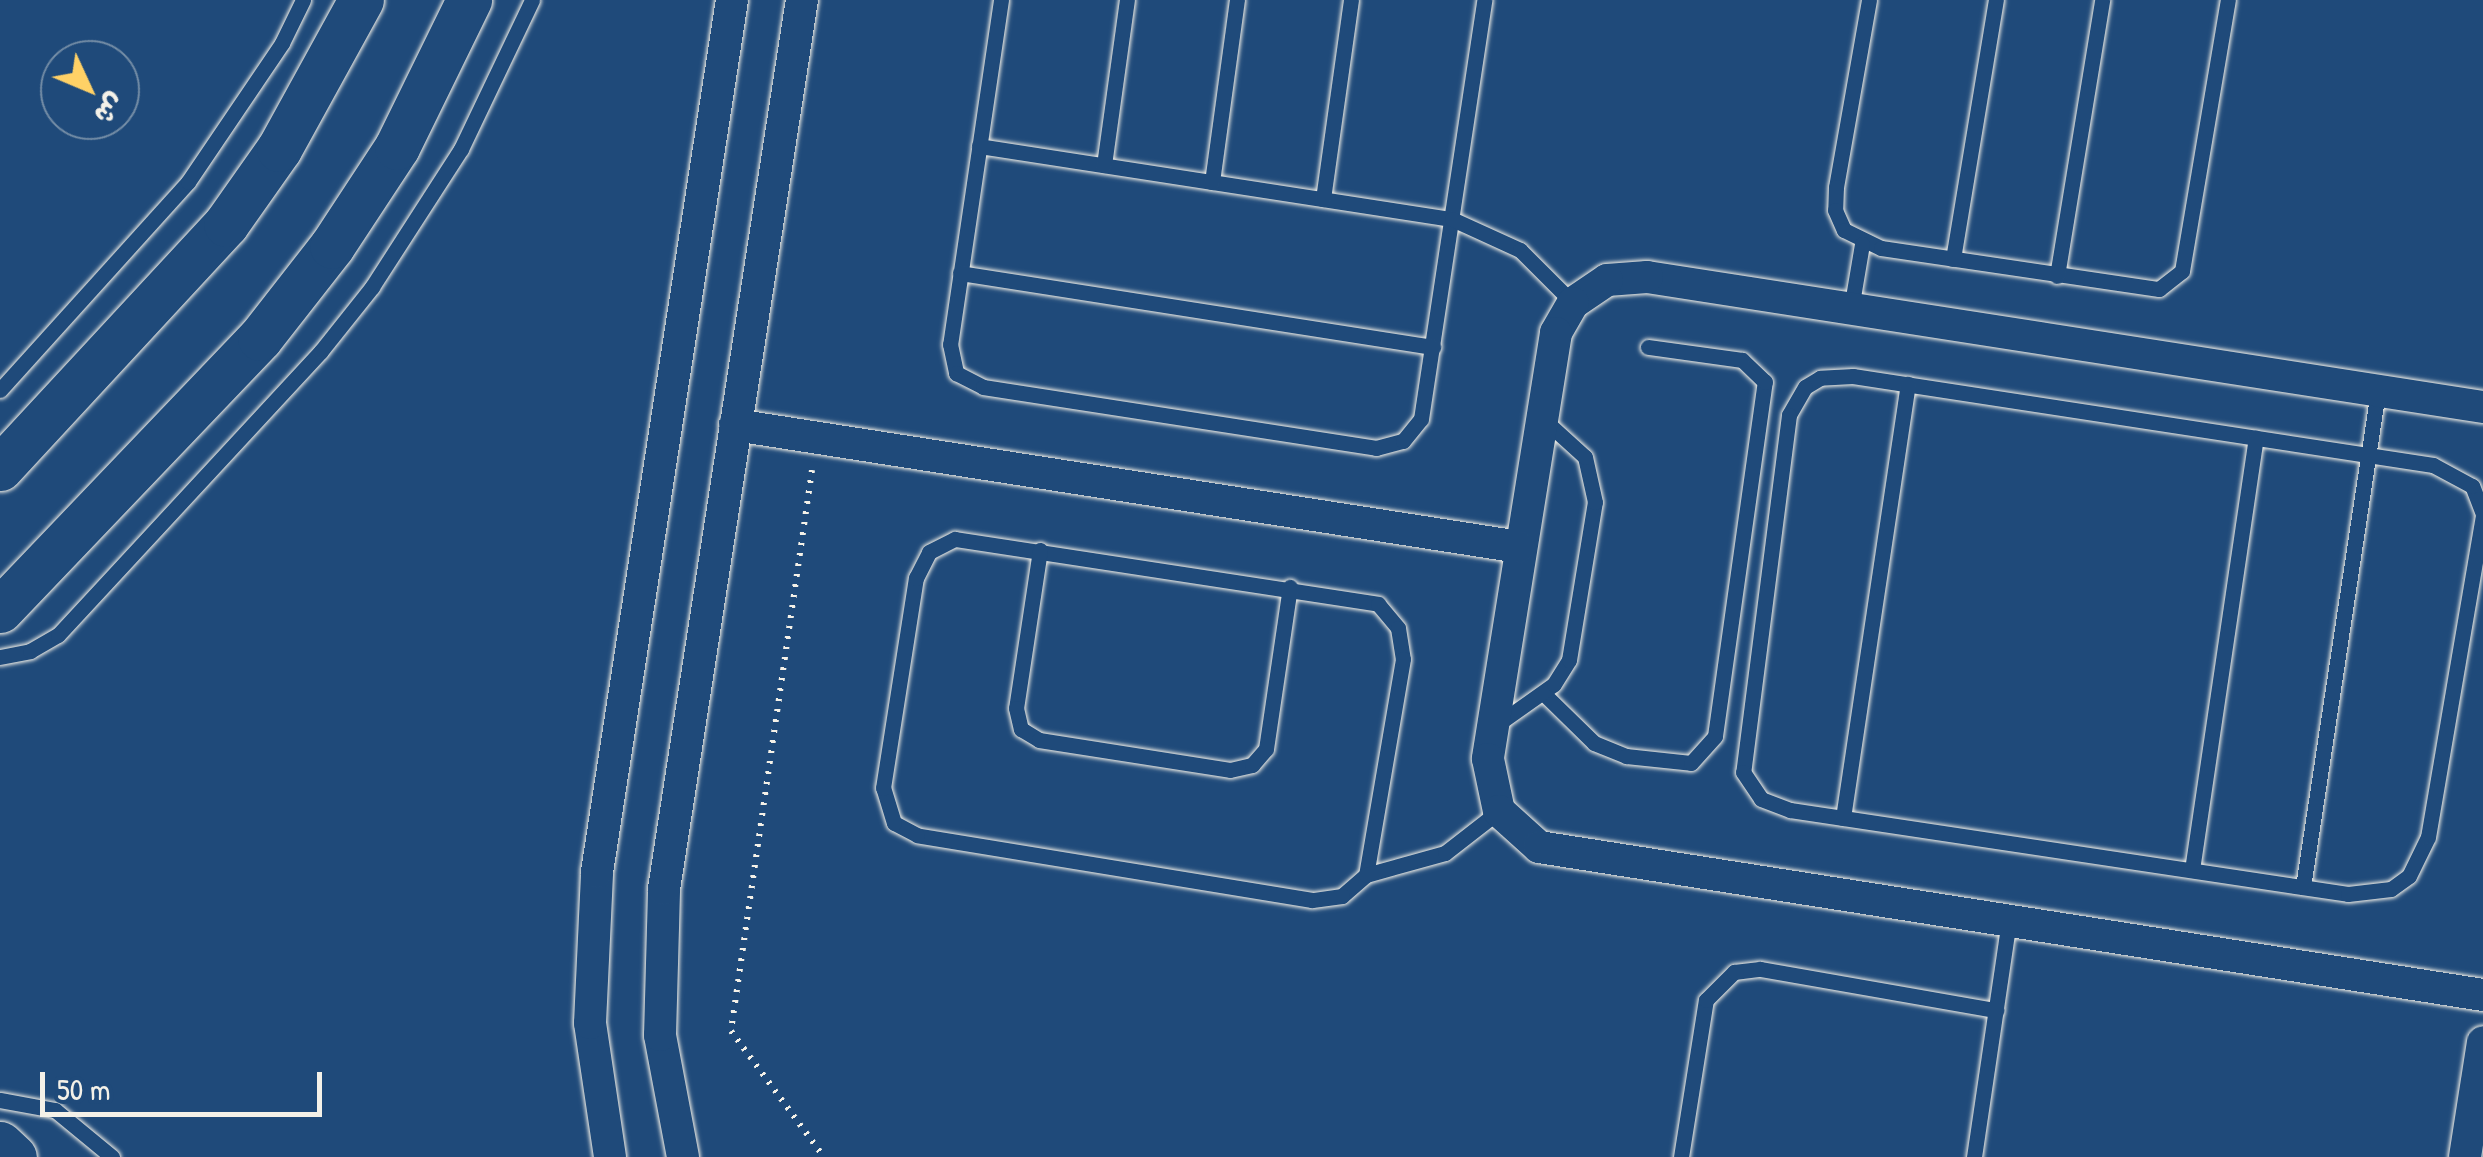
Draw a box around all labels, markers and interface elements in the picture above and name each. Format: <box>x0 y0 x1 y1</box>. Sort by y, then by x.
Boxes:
north arrow <box>40 40 140 140</box>
text: ش <box>86 85 135 134</box>
scale bar <box>45 1052 328 1114</box>
text: 50 m <box>57 1069 110 1109</box>

